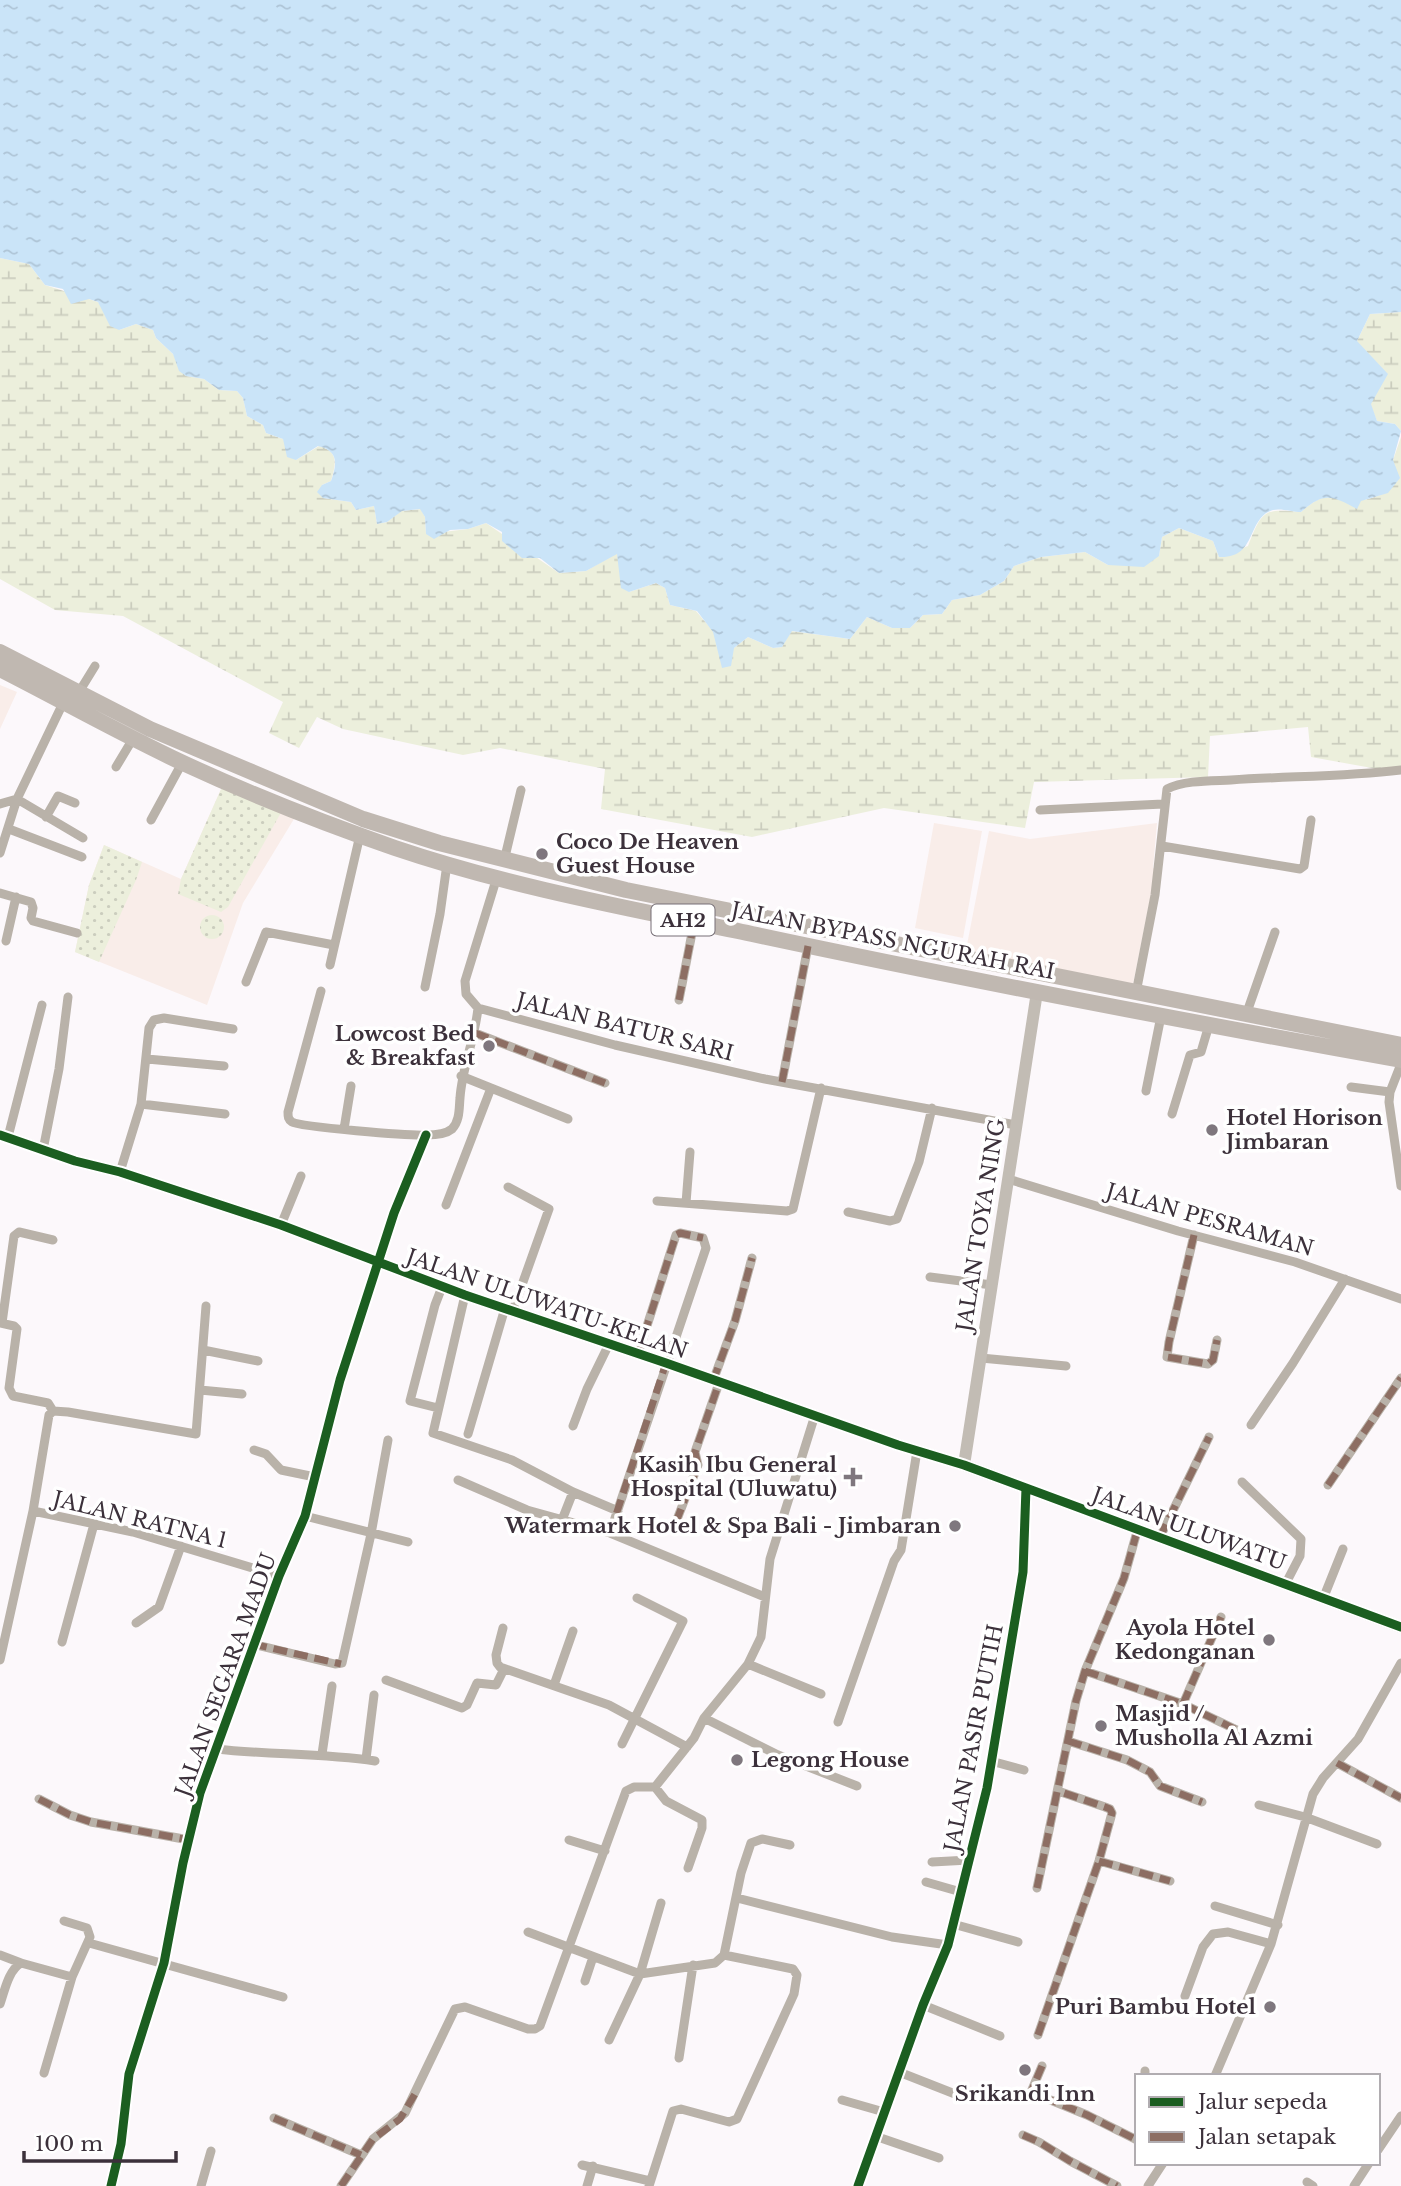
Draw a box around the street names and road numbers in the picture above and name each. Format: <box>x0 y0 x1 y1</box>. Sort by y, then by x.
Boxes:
street label: JALAN BYPASS NGURAH RAI <box>726 896 1057 985</box>
road number: AH2 <box>652 904 714 936</box>
street label: JALAN BATUR SARI <box>511 987 736 1067</box>
street label: JALAN TOYA NING <box>951 1116 1011 1337</box>
street label: JALAN PESRAMAN <box>1100 1177 1317 1262</box>
street label: JALAN ULUWATU-KELAN <box>400 1243 691 1364</box>
street label: JALAN ULUWATU <box>1086 1481 1290 1576</box>
street label: JALAN RATNA 1 <box>47 1485 230 1554</box>
street label: JALAN SEGARA MADU <box>169 1550 282 1803</box>
street label: JALAN PASIR PUTIH <box>939 1622 1009 1857</box>

